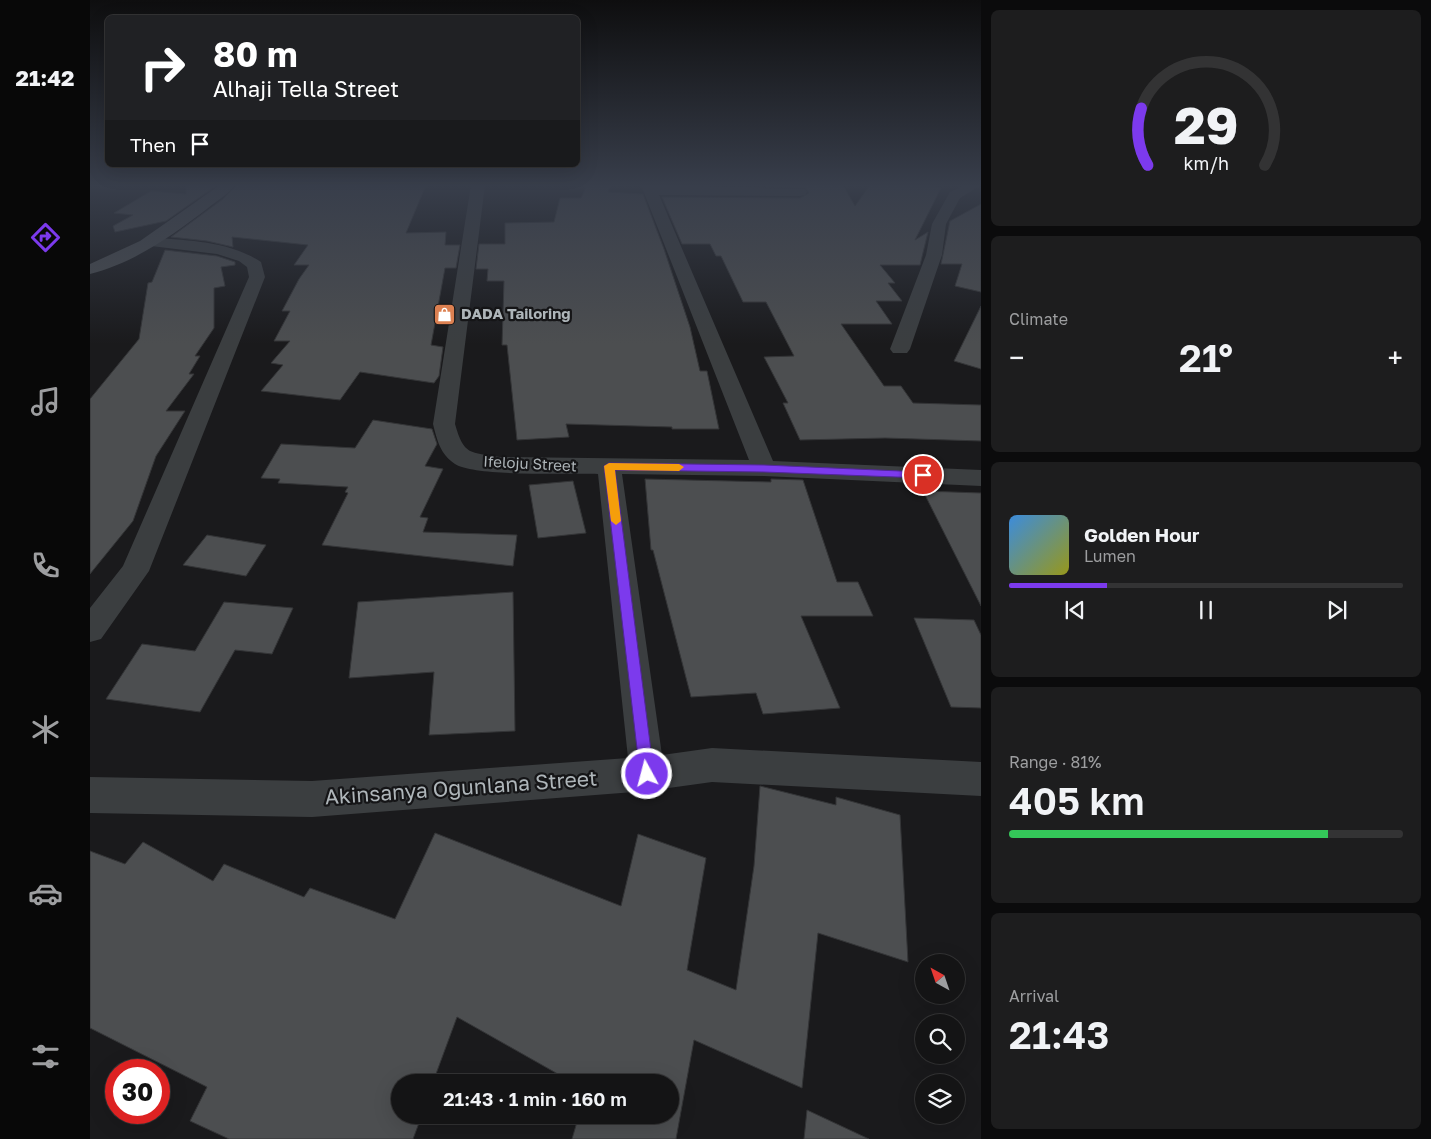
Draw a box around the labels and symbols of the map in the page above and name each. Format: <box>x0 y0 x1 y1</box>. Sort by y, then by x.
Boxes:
shop icon: DADA Tailoring <box>433 302 457 326</box>
place label: DADA Tailoring <box>461 304 570 322</box>
street label: Ifeloju Street <box>483 452 577 474</box>
pin <box>902 454 944 496</box>
position arrow <box>620 747 672 799</box>
street label: Akinsanya Ogunlana Street <box>324 765 598 809</box>
north arrow <box>915 954 965 1004</box>
speed limit sign: 30 <box>105 1059 170 1124</box>

